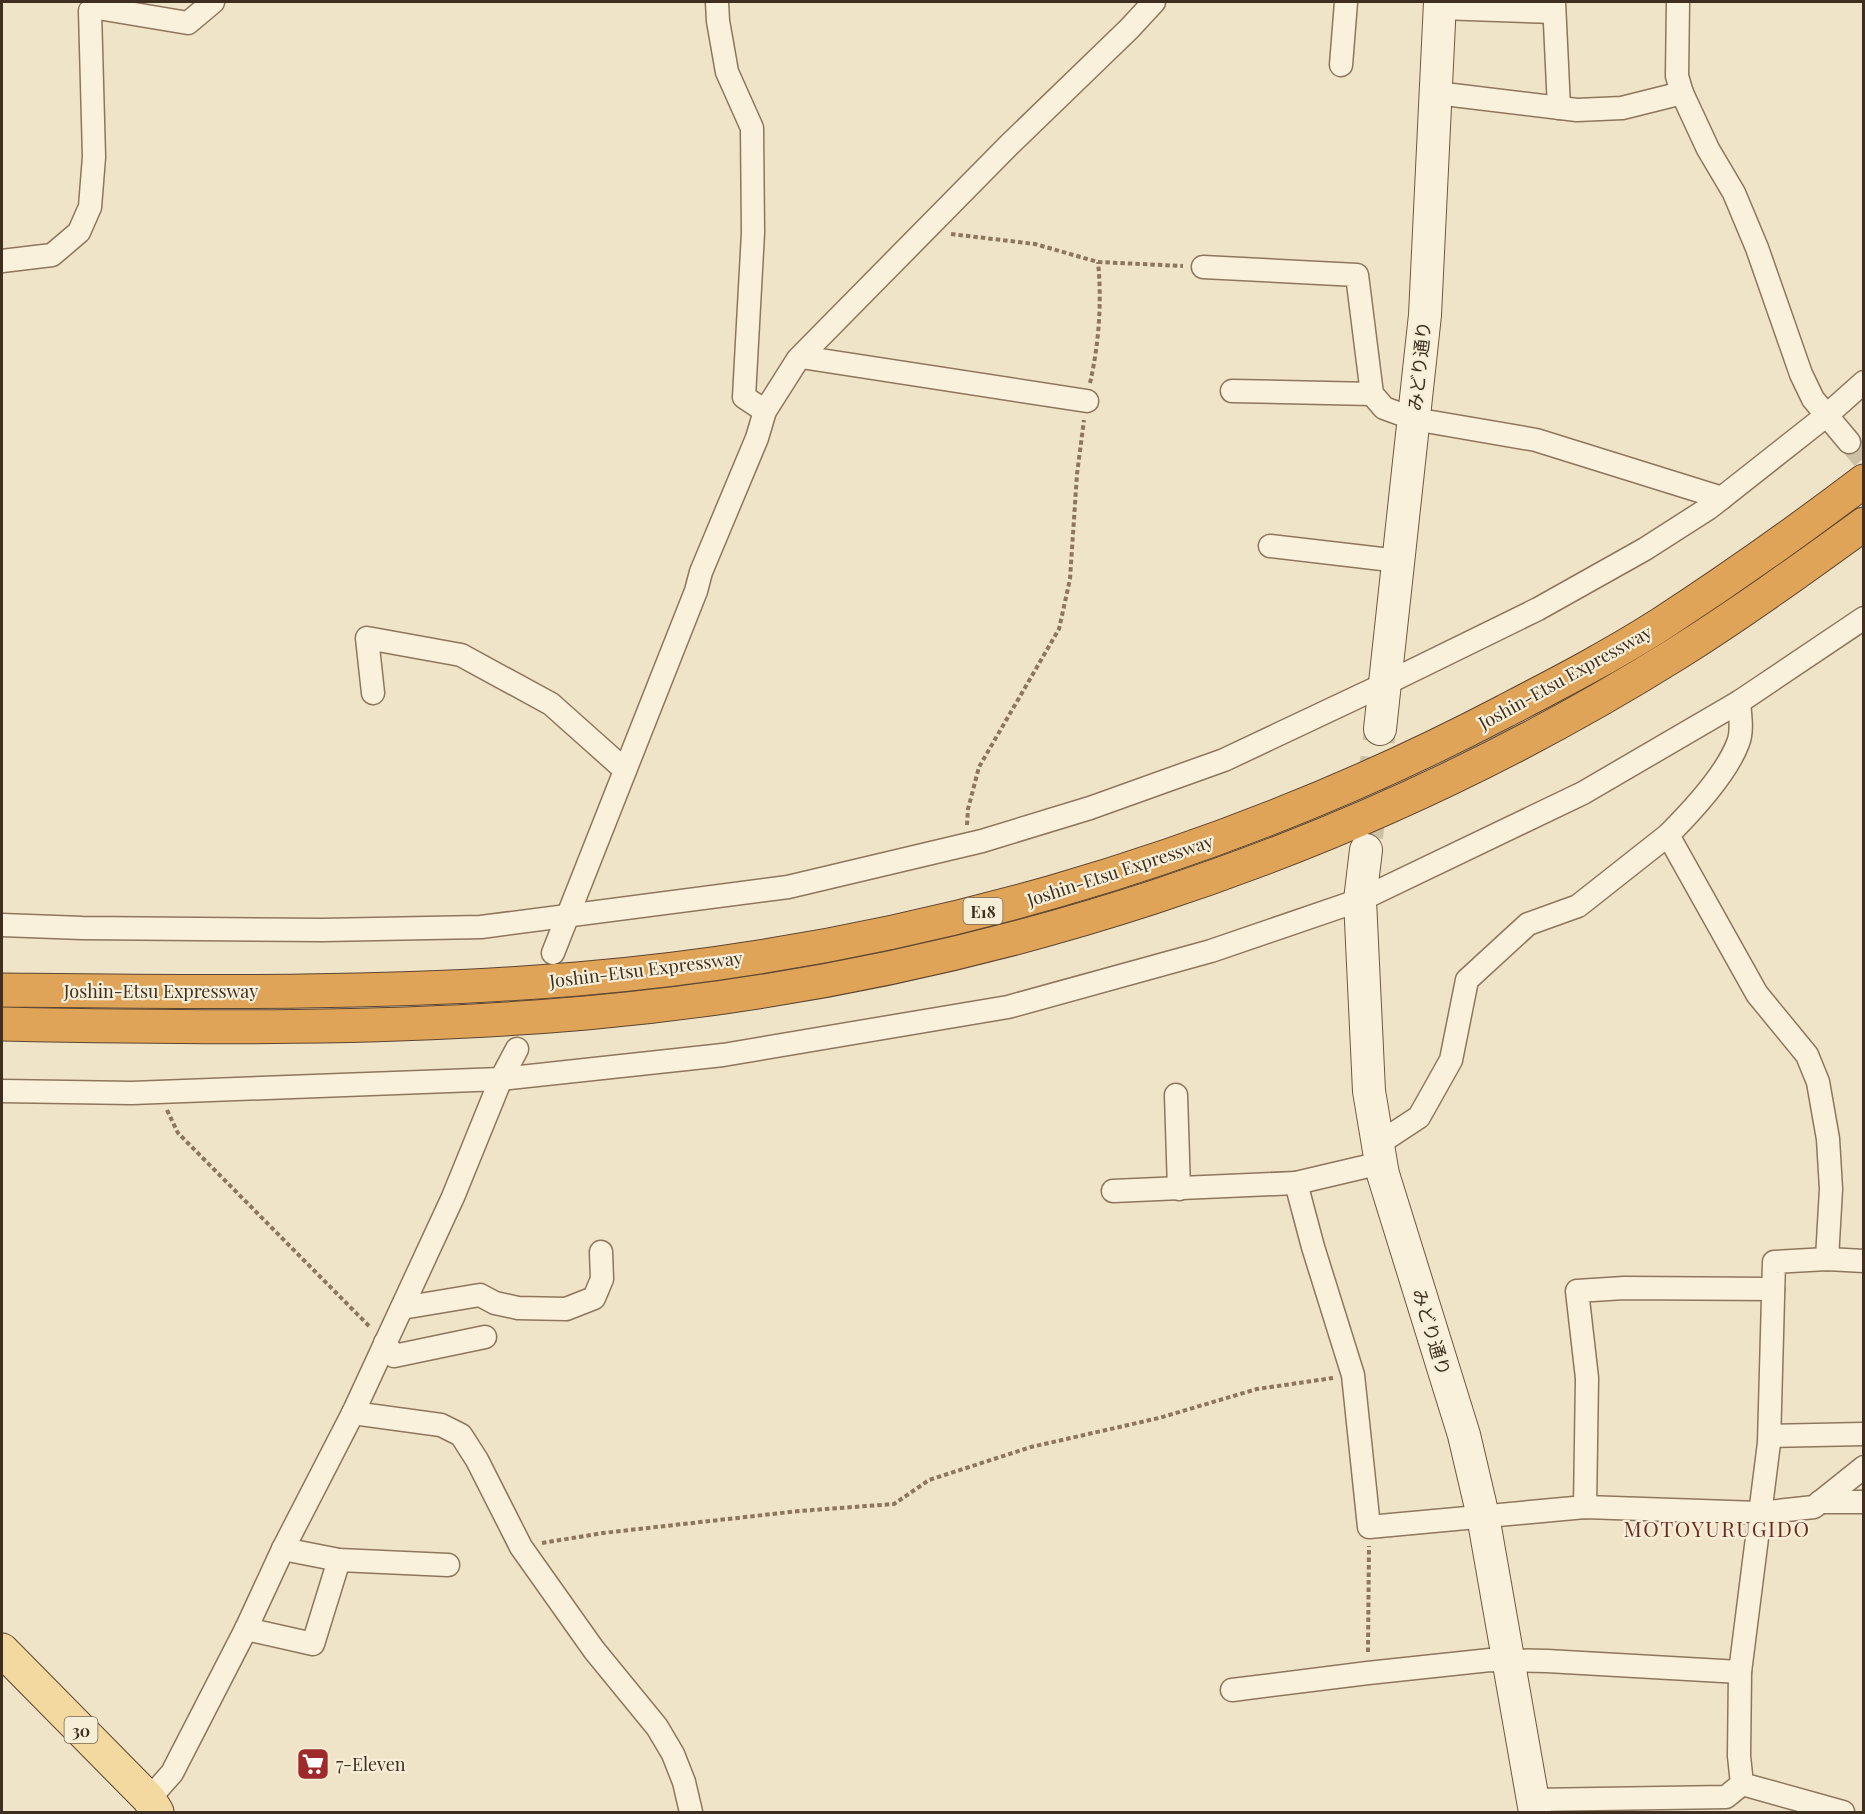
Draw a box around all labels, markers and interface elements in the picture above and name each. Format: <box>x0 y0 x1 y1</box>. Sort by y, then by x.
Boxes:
street label: みどり通り <box>1402 320 1436 412</box>
street label: Joshin-Etsu Expressway <box>1473 619 1656 735</box>
street label: Joshin-Etsu Expressway <box>1023 829 1216 912</box>
road number: E18 <box>964 898 1002 924</box>
street label: Joshin-Etsu Expressway <box>547 945 744 993</box>
street label: Joshin-Etsu Expressway <box>63 979 258 1003</box>
street label: みどり通り <box>1407 1285 1457 1379</box>
district label: MOTOYURUGIDO <box>1624 1514 1810 1542</box>
road number: 30 <box>64 1717 98 1743</box>
supermarket icon: 7-Eleven <box>295 1746 331 1782</box>
place label: 7-Eleven <box>336 1752 406 1776</box>

